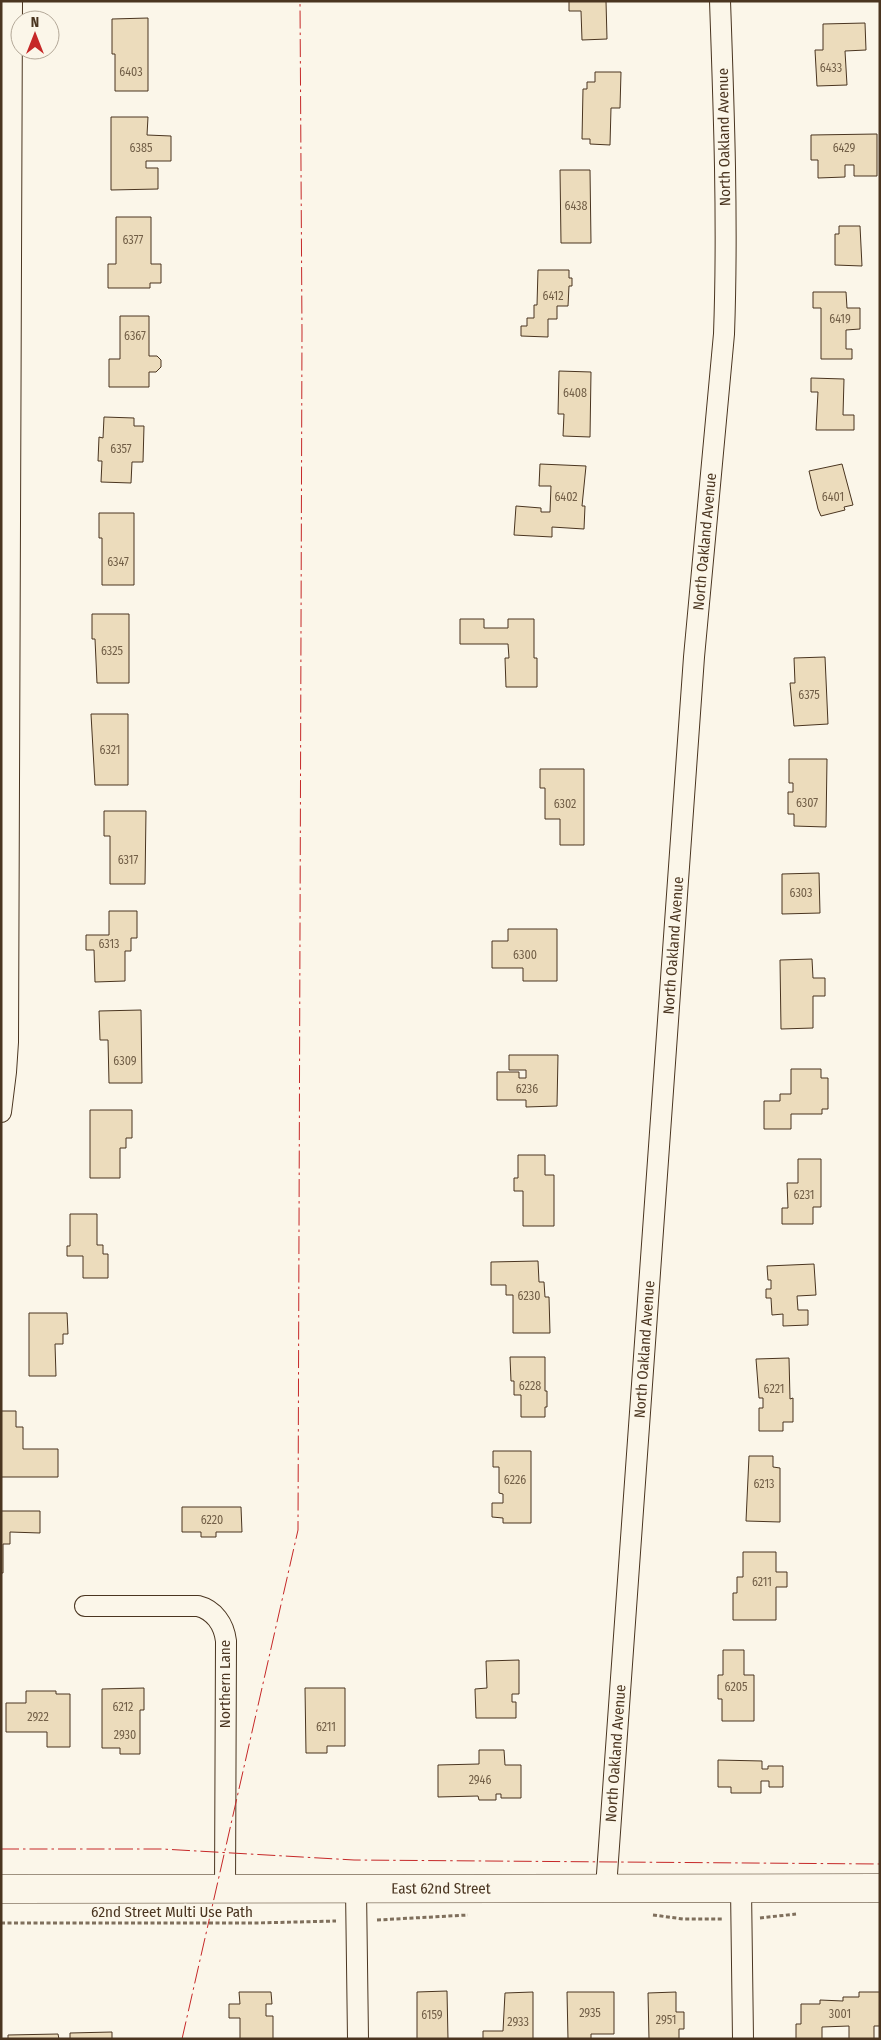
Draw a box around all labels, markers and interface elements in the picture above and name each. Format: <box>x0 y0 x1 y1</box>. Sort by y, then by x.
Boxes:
north arrow <box>10 10 60 60</box>
text: N <box>31 14 39 31</box>
house number: 6433 <box>820 61 842 75</box>
house number: 6403 <box>119 65 143 79</box>
street label: North Oakland Avenue <box>714 68 734 206</box>
house number: 6385 <box>130 141 153 155</box>
house number: 6429 <box>833 141 855 155</box>
house number: 6438 <box>564 199 588 213</box>
house number: 6377 <box>123 233 144 247</box>
house number: 6412 <box>542 289 564 303</box>
house number: 6419 <box>829 312 851 326</box>
house number: 6367 <box>124 329 146 343</box>
house number: 6408 <box>563 386 587 400</box>
house number: 6357 <box>110 442 132 456</box>
street label: North Oakland Avenue <box>689 472 720 611</box>
house number: 6402 <box>554 490 578 504</box>
house number: 6401 <box>822 490 844 504</box>
house number: 6347 <box>107 555 129 569</box>
house number: 6325 <box>101 644 123 658</box>
house number: 6375 <box>798 688 820 702</box>
house number: 6321 <box>100 743 120 757</box>
house number: 6307 <box>796 796 818 810</box>
house number: 6302 <box>554 797 576 811</box>
house number: 6317 <box>118 853 138 867</box>
street label: North Oakland Avenue <box>659 876 687 1015</box>
house number: 6303 <box>790 886 812 900</box>
house number: 6313 <box>98 937 120 951</box>
house number: 6300 <box>513 948 537 962</box>
house number: 6309 <box>113 1054 137 1068</box>
house number: 6236 <box>516 1082 538 1096</box>
house number: 6231 <box>794 1188 814 1202</box>
street label: North Oakland Avenue <box>631 1280 658 1419</box>
house number: 6230 <box>518 1289 540 1303</box>
house number: 6228 <box>519 1379 541 1393</box>
house number: 6221 <box>764 1382 784 1396</box>
house number: 6226 <box>504 1473 526 1487</box>
house number: 6213 <box>754 1477 774 1491</box>
house number: 6220 <box>201 1513 223 1527</box>
house number: 6211 <box>752 1575 772 1589</box>
street label: Northern Lane <box>216 1640 234 1728</box>
house number: 6205 <box>725 1680 748 1694</box>
street label: North Oakland Avenue <box>602 1684 630 1823</box>
house number: 6212 <box>113 1700 133 1714</box>
house number: 2922 <box>27 1710 49 1724</box>
house number: 6211 <box>316 1720 336 1734</box>
house number: 2930 <box>114 1728 136 1742</box>
house number: 2946 <box>469 1773 491 1787</box>
street label: East 62nd Street <box>391 1879 491 1898</box>
street label: 62nd Street Multi Use Path <box>91 1903 253 1921</box>
house number: 2935 <box>579 2006 601 2020</box>
house number: 3001 <box>829 2007 851 2021</box>
house number: 6159 <box>421 2008 443 2022</box>
house number: 2951 <box>656 2013 676 2027</box>
house number: 2933 <box>507 2015 529 2029</box>

